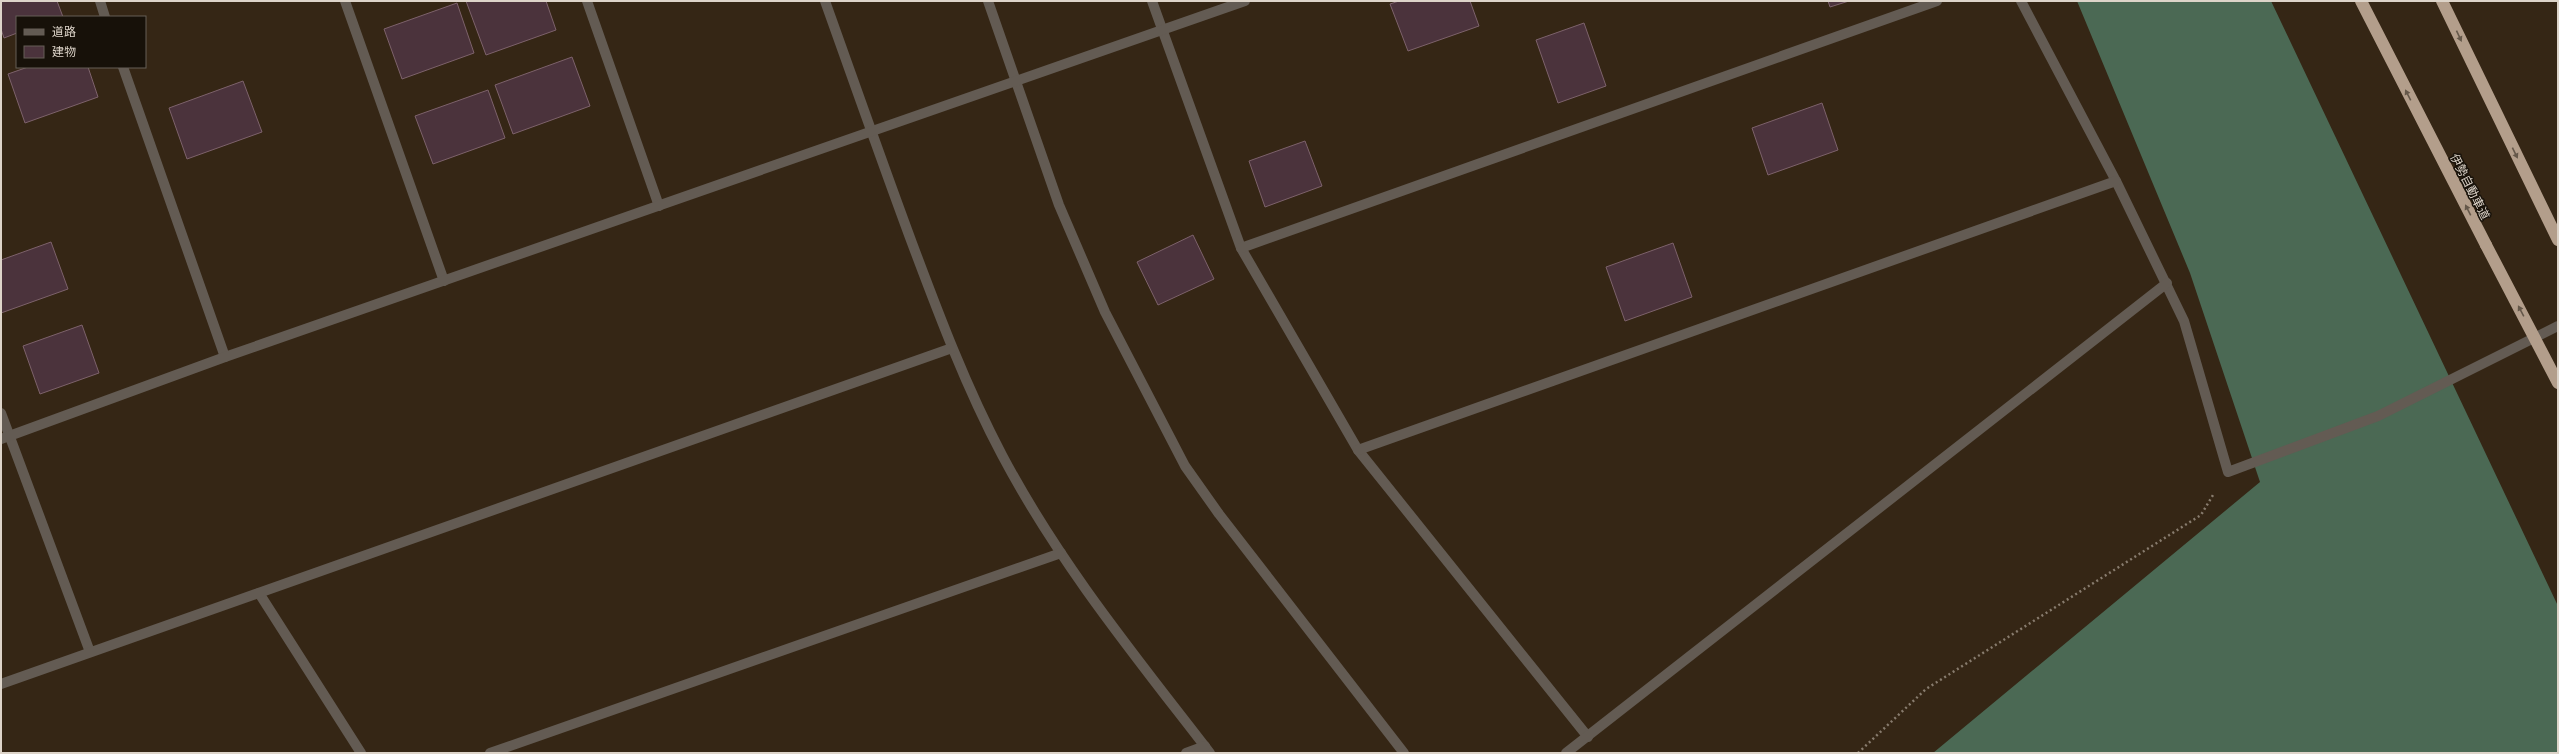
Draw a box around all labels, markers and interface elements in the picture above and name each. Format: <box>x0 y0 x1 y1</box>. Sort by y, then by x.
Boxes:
legend <box>16 16 146 68</box>
text: 道路 <box>52 22 76 39</box>
one-way arrow <box>2456 31 2462 42</box>
text: 建物 <box>52 42 76 59</box>
one-way arrow <box>2405 89 2411 101</box>
one-way arrow <box>2512 148 2519 159</box>
street label: 伊勢自動車道 <box>2447 150 2495 222</box>
one-way arrow <box>2465 205 2471 216</box>
one-way arrow <box>2517 305 2524 317</box>

